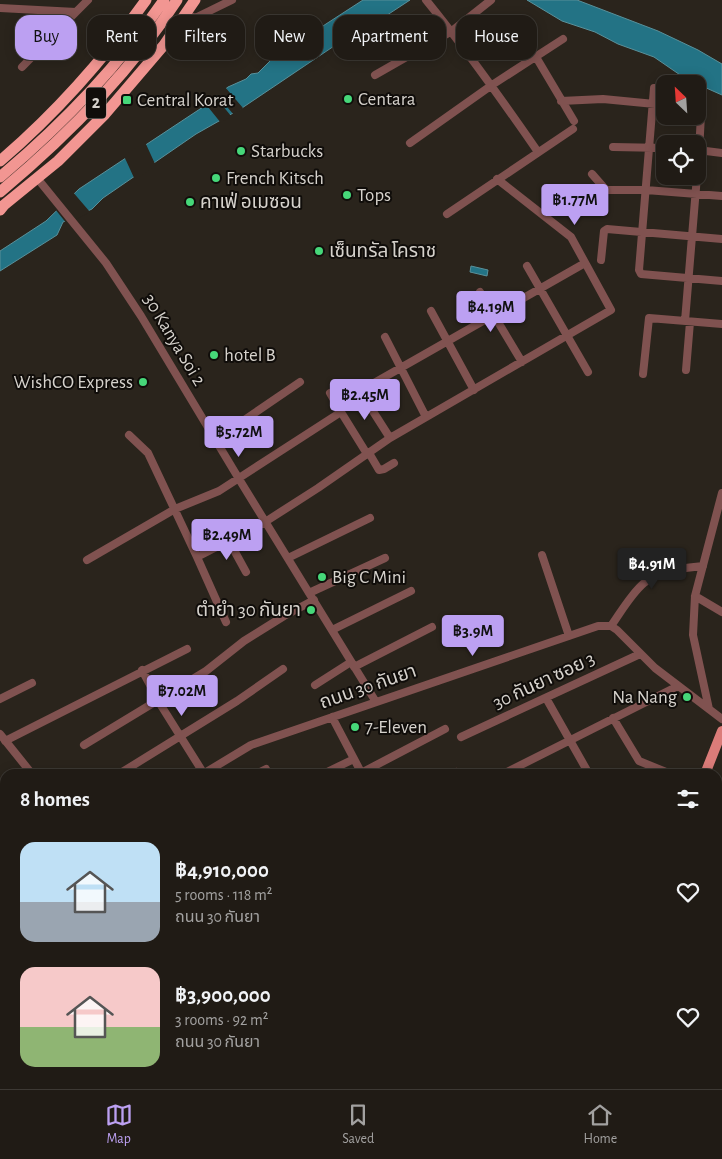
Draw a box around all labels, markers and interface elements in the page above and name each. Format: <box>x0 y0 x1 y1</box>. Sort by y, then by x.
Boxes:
chip: Buy <box>15 15 77 60</box>
chip: Rent <box>87 15 156 60</box>
chip: Filters <box>166 15 245 60</box>
chip: New <box>255 15 323 60</box>
chip: Apartment <box>333 15 446 60</box>
chip: House <box>456 15 537 60</box>
north arrow <box>656 75 706 125</box>
map controls <box>656 75 706 185</box>
road number: 2 <box>86 88 106 119</box>
place label: Centara <box>358 90 416 109</box>
place label: Central Korat <box>137 91 234 110</box>
marker: Centara <box>342 93 354 105</box>
marker: Central Korat <box>121 94 133 106</box>
button: locate <box>656 135 706 185</box>
place label: Starbucks <box>251 142 323 161</box>
marker: Starbucks <box>235 145 247 157</box>
place label: French Kitsch <box>226 169 324 188</box>
marker: French Kitsch <box>210 172 222 184</box>
pin: ฿1.77M <box>534 184 616 226</box>
place label: Tops <box>357 186 391 205</box>
marker: Tops <box>341 189 353 201</box>
place label: คาเฟ่ อเมซอน <box>200 191 302 212</box>
text: ฿1.77M <box>552 192 598 208</box>
marker: คาเฟ่ อเมซอน <box>184 196 196 208</box>
place label: เซ็นทรัล โคราช <box>329 241 436 261</box>
marker: เซ็นทรัล โคราช <box>313 245 325 257</box>
pin: ฿4.19M <box>450 290 532 333</box>
street label: 30 Kanya Soi 2 <box>139 291 209 389</box>
text: ฿4.19M <box>467 299 515 315</box>
place label: hotel B <box>224 346 276 365</box>
marker: hotel B <box>208 349 220 361</box>
place label: WishCO Express <box>14 373 133 392</box>
marker: WishCO Express <box>137 376 149 388</box>
pin: ฿2.45M <box>324 378 406 421</box>
text: ฿2.45M <box>341 387 389 403</box>
pin: ฿5.72M <box>198 416 280 458</box>
text: ฿5.72M <box>215 424 263 440</box>
pin: ฿2.49M <box>186 518 268 561</box>
text: ฿2.49M <box>202 527 252 543</box>
pin: ฿4.91M <box>611 548 693 590</box>
text: ฿4.91M <box>628 556 676 572</box>
place label: Big C Mini <box>332 568 406 587</box>
marker: Big C Mini <box>316 571 328 583</box>
place label: ตำยำ 30 กันยา <box>196 600 301 620</box>
marker: ตำยำ 30 กันยา <box>305 604 317 616</box>
pin: ฿3.9M <box>438 614 508 657</box>
text: ฿3.9M <box>453 623 493 639</box>
street label: 30 กันยา ซอย 3 <box>490 648 598 713</box>
street label: ถนน 30 กันยา <box>317 661 419 712</box>
pin: ฿7.02M <box>141 674 223 717</box>
text: ฿7.02M <box>158 683 206 699</box>
place label: Na Nang <box>612 688 678 707</box>
marker: Na Nang <box>681 691 693 703</box>
place label: 7-Eleven <box>365 718 427 737</box>
marker: 7-Eleven <box>349 721 361 733</box>
icon: filters <box>674 785 702 813</box>
text: 8 homes <box>20 789 90 810</box>
text: ฿4,910,000 <box>175 860 269 881</box>
icon: home <box>60 862 120 922</box>
icon: heart <box>674 878 702 906</box>
text: 5 rooms · 118 m² <box>175 887 272 903</box>
text: ถนน 30 กันยา <box>175 909 260 925</box>
text: ฿3,900,000 <box>175 985 271 1006</box>
icon: home <box>60 987 120 1047</box>
icon: heart <box>674 1003 702 1031</box>
text: 3 rooms · 92 m² <box>175 1012 268 1028</box>
text: ถนน 30 กันยา <box>175 1034 260 1050</box>
tab: Map <box>105 1101 133 1148</box>
tab: Saved <box>342 1101 374 1148</box>
tab: Home <box>584 1101 617 1148</box>

